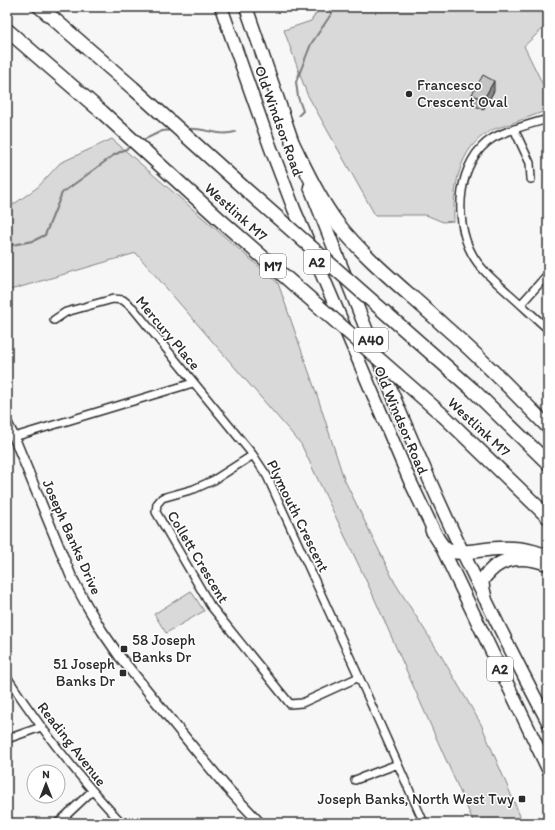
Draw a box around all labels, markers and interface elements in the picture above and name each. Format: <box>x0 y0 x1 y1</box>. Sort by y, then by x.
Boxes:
street label: Old Windsor Road <box>251 63 308 179</box>
place label: Francesco Crescent Oval <box>417 76 509 111</box>
marker: Francesco Crescent Oval <box>404 89 414 99</box>
street label: Westlink M7 <box>201 179 272 245</box>
road number: A2 <box>304 250 330 274</box>
road number: M7 <box>260 254 286 278</box>
street label: Mercury Place <box>132 292 204 374</box>
road number: A40 <box>354 328 388 352</box>
street label: Old Windsor Road <box>370 363 432 478</box>
street label: Westlink M7 <box>444 394 514 461</box>
street label: Plymouth Crescent <box>263 457 333 575</box>
street label: Joseph Banks Drive <box>38 477 106 597</box>
street label: Collett Crescent <box>163 508 233 607</box>
place label: 58 Joseph Banks Dr <box>132 631 195 666</box>
marker: 58 Joseph Banks Dr <box>119 644 129 654</box>
place label: 51 Joseph Banks Dr <box>53 655 115 690</box>
road number: A2 <box>487 657 513 681</box>
marker: 51 Joseph Banks Dr <box>118 668 128 678</box>
street label: Reading Avenue <box>34 698 110 790</box>
north arrow <box>26 764 66 804</box>
text: N <box>42 768 50 781</box>
place label: Joseph Banks, North West Twy <box>317 790 514 808</box>
marker: Joseph Banks, North West Twy <box>517 794 527 804</box>

